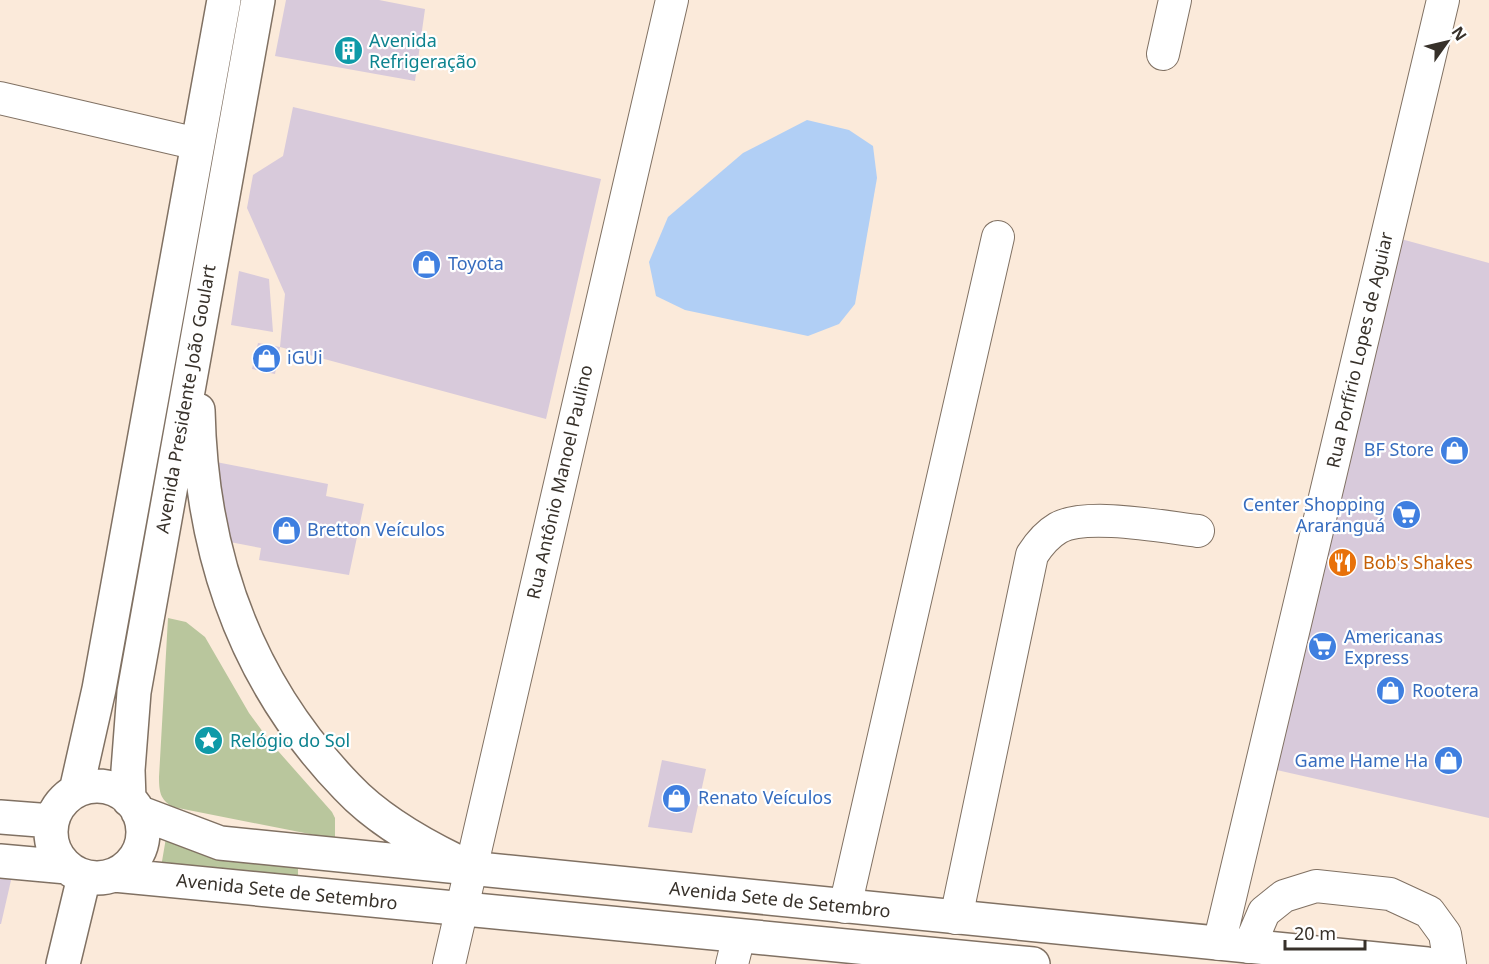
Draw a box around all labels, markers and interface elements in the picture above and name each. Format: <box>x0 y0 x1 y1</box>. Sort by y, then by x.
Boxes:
north arrow <box>1417 12 1477 72</box>
text: N <box>1447 22 1472 45</box>
place label: Avenida Refrigeração <box>369 28 477 73</box>
building icon: Avenida Refrigeração <box>332 35 364 67</box>
street label: Rua Porfírio Lopes de Aguiar <box>1320 229 1398 470</box>
shop icon: Toyota <box>411 248 443 280</box>
place label: Toyota <box>448 251 504 275</box>
street label: Avenida Presidente João Goulart <box>150 262 221 535</box>
shop icon: iGUi <box>250 342 282 374</box>
place label: iGUi <box>287 345 323 369</box>
street label: Rua Antônio Manoel Paulino <box>520 362 598 601</box>
shop icon: BF Store <box>1439 434 1471 466</box>
place label: BF Store <box>1364 437 1434 461</box>
place label: Center Shopping Araranguá <box>1243 492 1385 537</box>
supermarket icon: Center Shopping Araranguá <box>1390 499 1422 531</box>
shop icon: Bretton Veículos <box>270 514 302 546</box>
place label: Bretton Veículos <box>307 517 445 541</box>
restaurant icon: Bob's Shakes <box>1326 547 1358 579</box>
place label: Bob's Shakes <box>1363 550 1473 574</box>
place label: Americanas Express <box>1344 624 1443 669</box>
supermarket icon: Americanas Express <box>1307 631 1339 663</box>
shop icon: Rootera <box>1375 675 1407 707</box>
place label: Rootera <box>1412 678 1479 702</box>
place icon: Relógio do Sol <box>193 725 225 757</box>
place label: Relógio do Sol <box>230 728 350 752</box>
shop icon: Game Hame Ha <box>1433 745 1465 777</box>
place label: Game Hame Ha <box>1295 748 1428 772</box>
shop icon: Renato Veículos <box>661 782 693 814</box>
place label: Renato Veículos <box>698 785 832 809</box>
street label: Avenida Sete de Setembro <box>175 867 399 915</box>
street label: Avenida Sete de Setembro <box>668 875 892 923</box>
scale bar <box>1285 913 1364 951</box>
text: 20 m <box>1294 921 1336 945</box>

